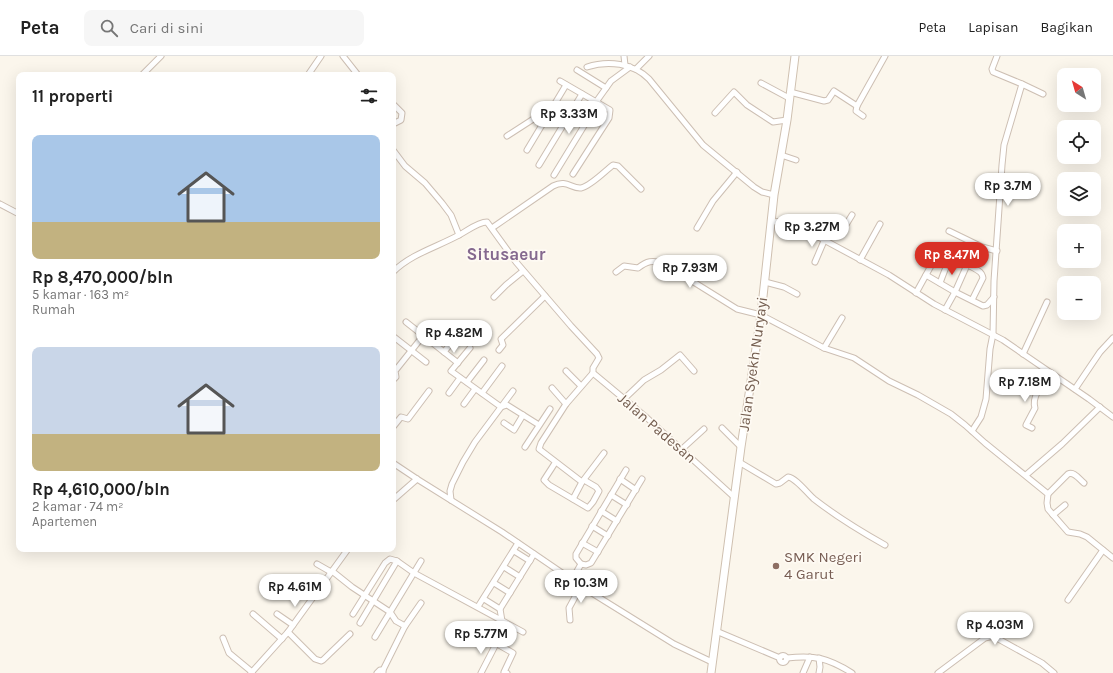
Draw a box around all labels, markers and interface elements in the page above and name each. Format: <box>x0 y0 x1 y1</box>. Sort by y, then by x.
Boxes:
search box <box>84 10 364 46</box>
text: Peta <box>20 17 60 39</box>
icon: search <box>98 17 120 39</box>
text: Cari di sini <box>130 19 203 37</box>
text: Peta <box>918 19 946 36</box>
text: Lapisan <box>968 19 1018 36</box>
text: Bagikan <box>1040 19 1093 36</box>
north arrow <box>1057 68 1101 112</box>
map controls <box>1057 68 1101 320</box>
icon: filters <box>358 85 380 107</box>
text: 11 properti <box>32 86 113 106</box>
pin: Rp 3.33M <box>528 101 610 135</box>
text: Rp 3.33M <box>540 106 598 121</box>
button: locate <box>1057 120 1101 164</box>
icon: home <box>170 161 242 233</box>
button: layers <box>1057 172 1101 216</box>
pin: Rp 3.7M <box>971 173 1045 207</box>
text: Rp 3.7M <box>984 178 1032 193</box>
pin: Rp 3.27M <box>771 214 853 248</box>
text: Rp 3.27M <box>784 219 840 234</box>
button: + <box>1057 224 1101 268</box>
pin: Rp 8.47M <box>911 242 993 276</box>
district label: Situsaeur <box>466 244 546 264</box>
text: Rp 8.47M <box>924 247 980 262</box>
pin: Rp 7.93M <box>649 255 731 289</box>
text: Rp 7.93M <box>662 260 718 275</box>
text: Rp 8,470,000/bln <box>32 267 173 287</box>
button: − <box>1057 276 1101 320</box>
text: 5 kamar · 163 m² <box>32 287 129 302</box>
street label: Jalan Syekh Nuryayi <box>735 296 771 432</box>
text: Rumah <box>32 302 75 317</box>
pin: Rp 4.82M <box>413 320 495 354</box>
text: Rp 4.82M <box>425 325 483 340</box>
pin: Rp 7.18M <box>984 369 1066 403</box>
icon: home <box>170 373 242 445</box>
text: Rp 7.18M <box>998 374 1052 389</box>
street label: Jalan Padesan <box>614 389 700 467</box>
text: Rp 4,610,000/bln <box>32 479 170 499</box>
text: 2 kamar · 74 m² <box>32 499 123 514</box>
text: Apartemen <box>32 514 97 529</box>
place label: SMK Negeri 4 Garut <box>784 548 862 583</box>
marker: SMK Negeri 4 Garut <box>771 561 781 571</box>
pin: Rp 10.3M <box>540 570 622 604</box>
pin: Rp 4.61M <box>254 574 336 608</box>
text: Rp 10.3M <box>554 575 608 590</box>
text: Rp 4.61M <box>268 579 322 594</box>
pin: Rp 4.03M <box>954 612 1036 646</box>
text: Rp 4.03M <box>966 617 1024 632</box>
pin: Rp 5.77M <box>440 621 522 655</box>
text: Rp 5.77M <box>454 626 508 641</box>

